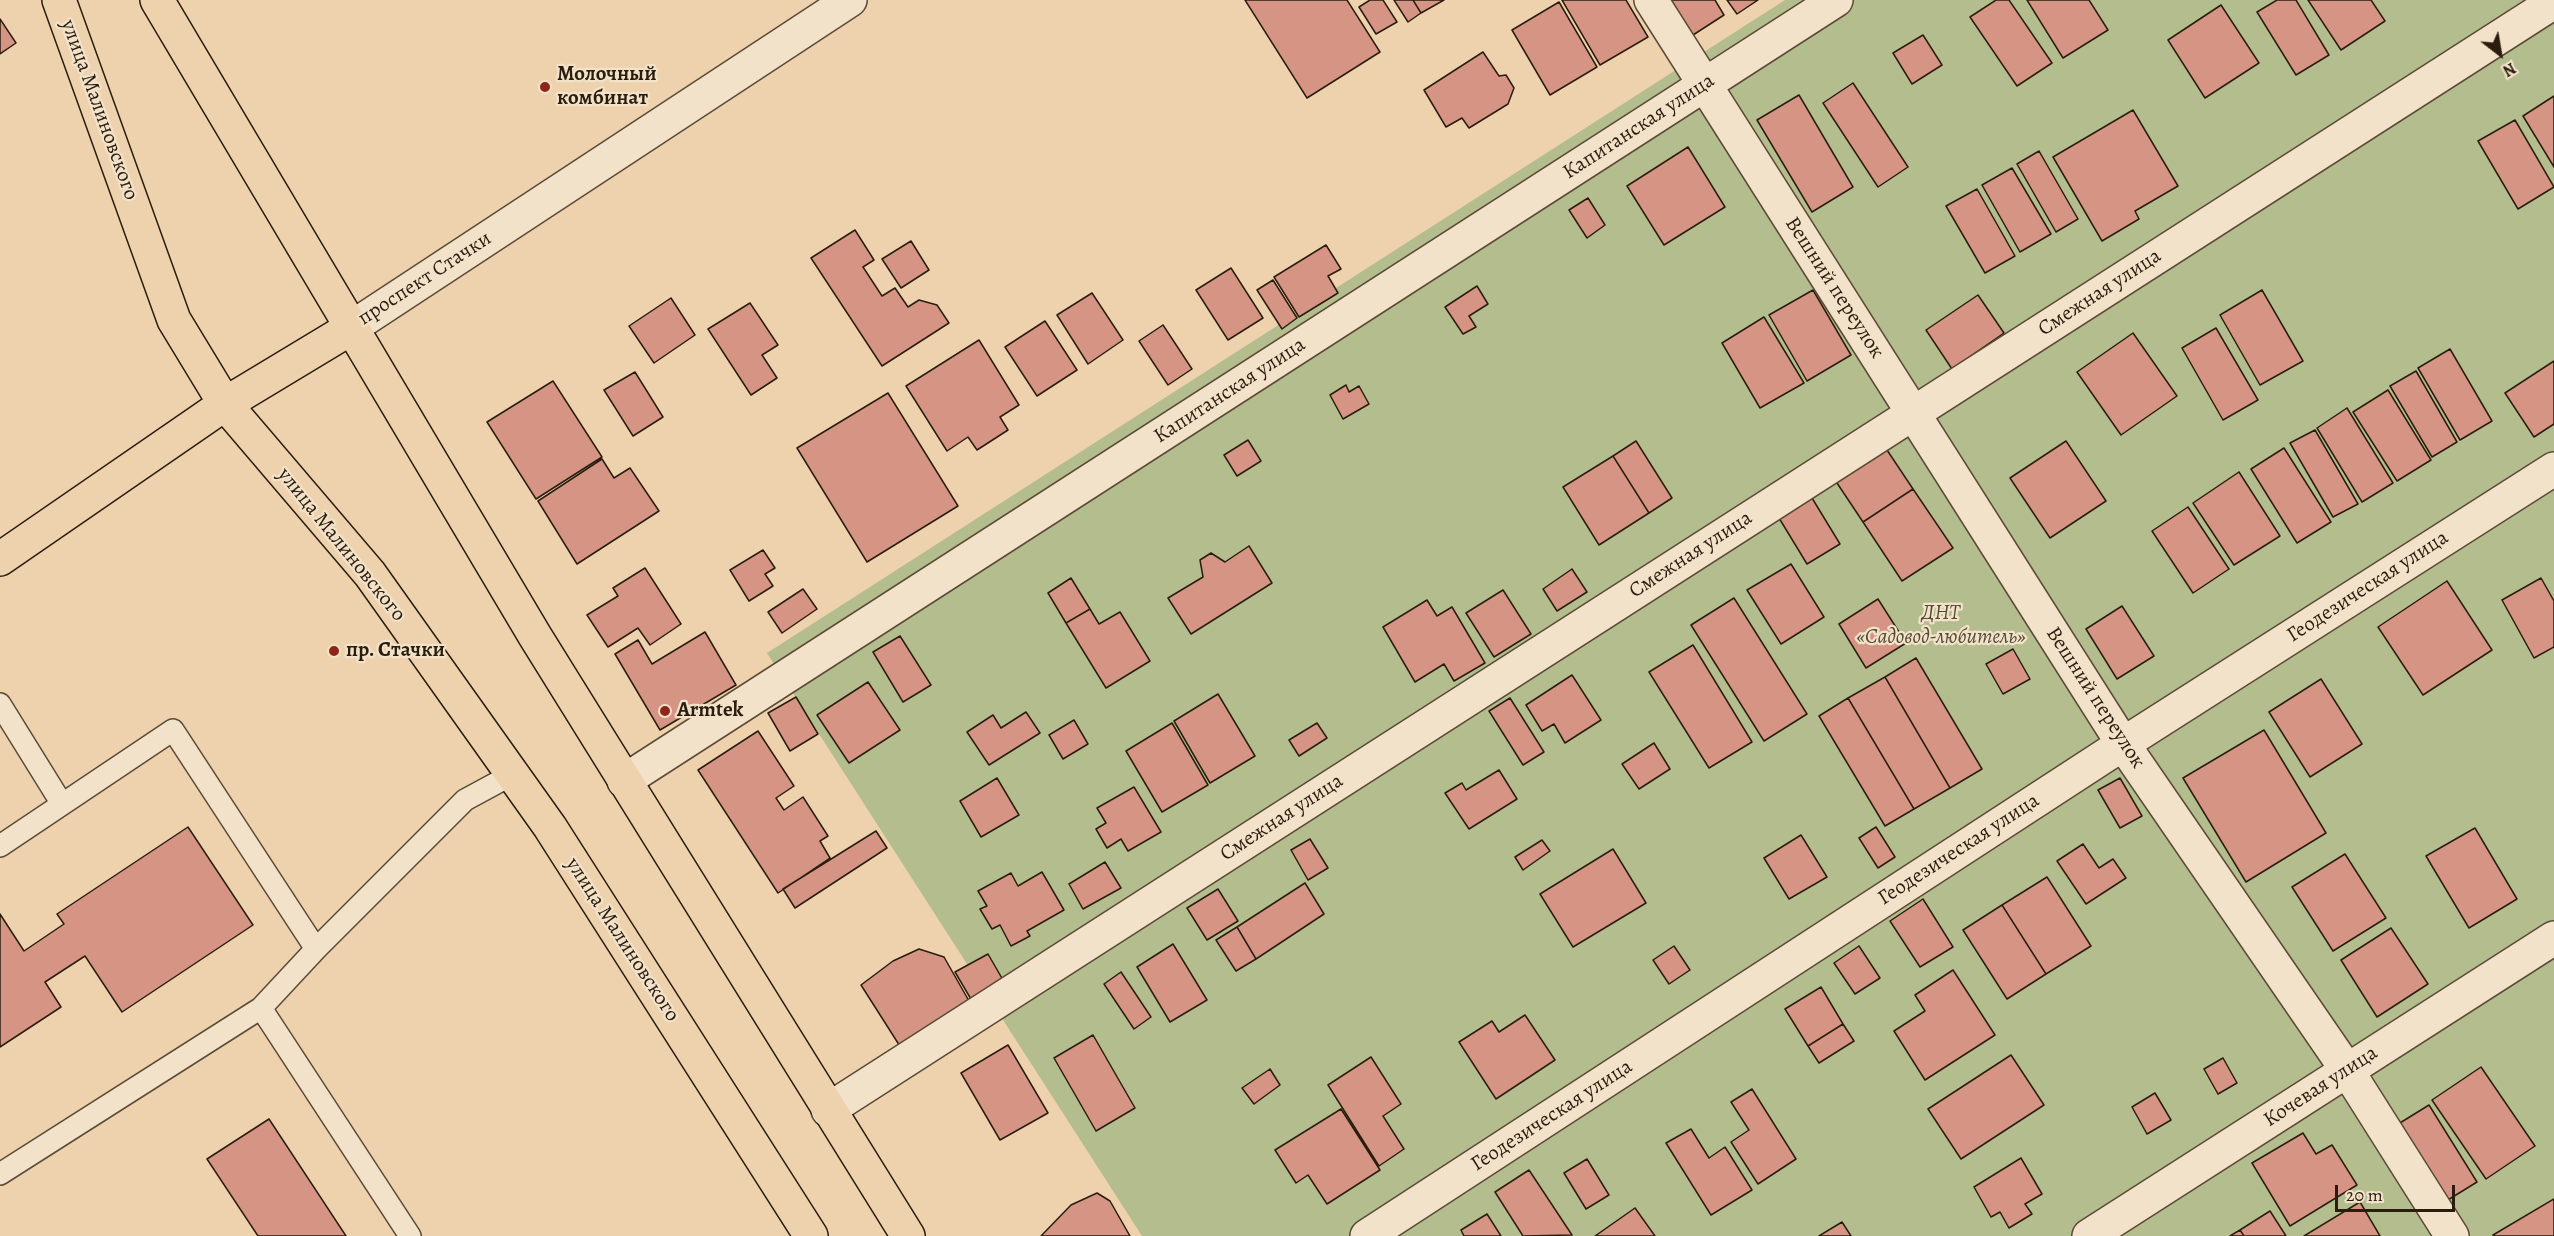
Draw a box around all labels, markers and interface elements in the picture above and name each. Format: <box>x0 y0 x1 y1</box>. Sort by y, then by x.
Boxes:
street label: улица Малиновского <box>55 16 143 204</box>
north arrow <box>2470 24 2530 84</box>
text: N <box>2499 57 2520 82</box>
place label: Молочный комбинат <box>557 62 657 112</box>
street label: Капитанская улица <box>1559 69 1719 185</box>
marker: Молочный комбинат <box>538 80 552 94</box>
street label: Вешний переулок <box>1779 213 1889 363</box>
street label: проспект Стачки <box>354 226 496 332</box>
street label: Смежная улица <box>2034 244 2166 342</box>
street label: Капитанская улица <box>1150 333 1310 449</box>
street label: улица Малиновского <box>271 463 411 627</box>
street label: Смежная улица <box>1625 506 1757 604</box>
street label: Геодезическая улица <box>2283 525 2453 649</box>
park label: ДНТ «Садовод-любитель» <box>1856 601 2026 651</box>
street label: Вешний переулок <box>2040 623 2150 773</box>
place label: пр. Стачки <box>346 638 445 664</box>
marker: пр. Стачки <box>327 644 341 658</box>
place label: Armtek <box>677 698 743 724</box>
marker: Armtek <box>658 704 672 718</box>
street label: Смежная улица <box>1216 769 1348 867</box>
street label: Геодезическая улица <box>1874 788 2044 912</box>
street label: улица Малиновского <box>560 853 684 1027</box>
street label: Кочевая улица <box>2259 1041 2383 1133</box>
street label: Геодезическая улица <box>1467 1054 1637 1178</box>
scale bar <box>2338 1173 2458 1211</box>
text: 20 m <box>2346 1183 2383 1207</box>

